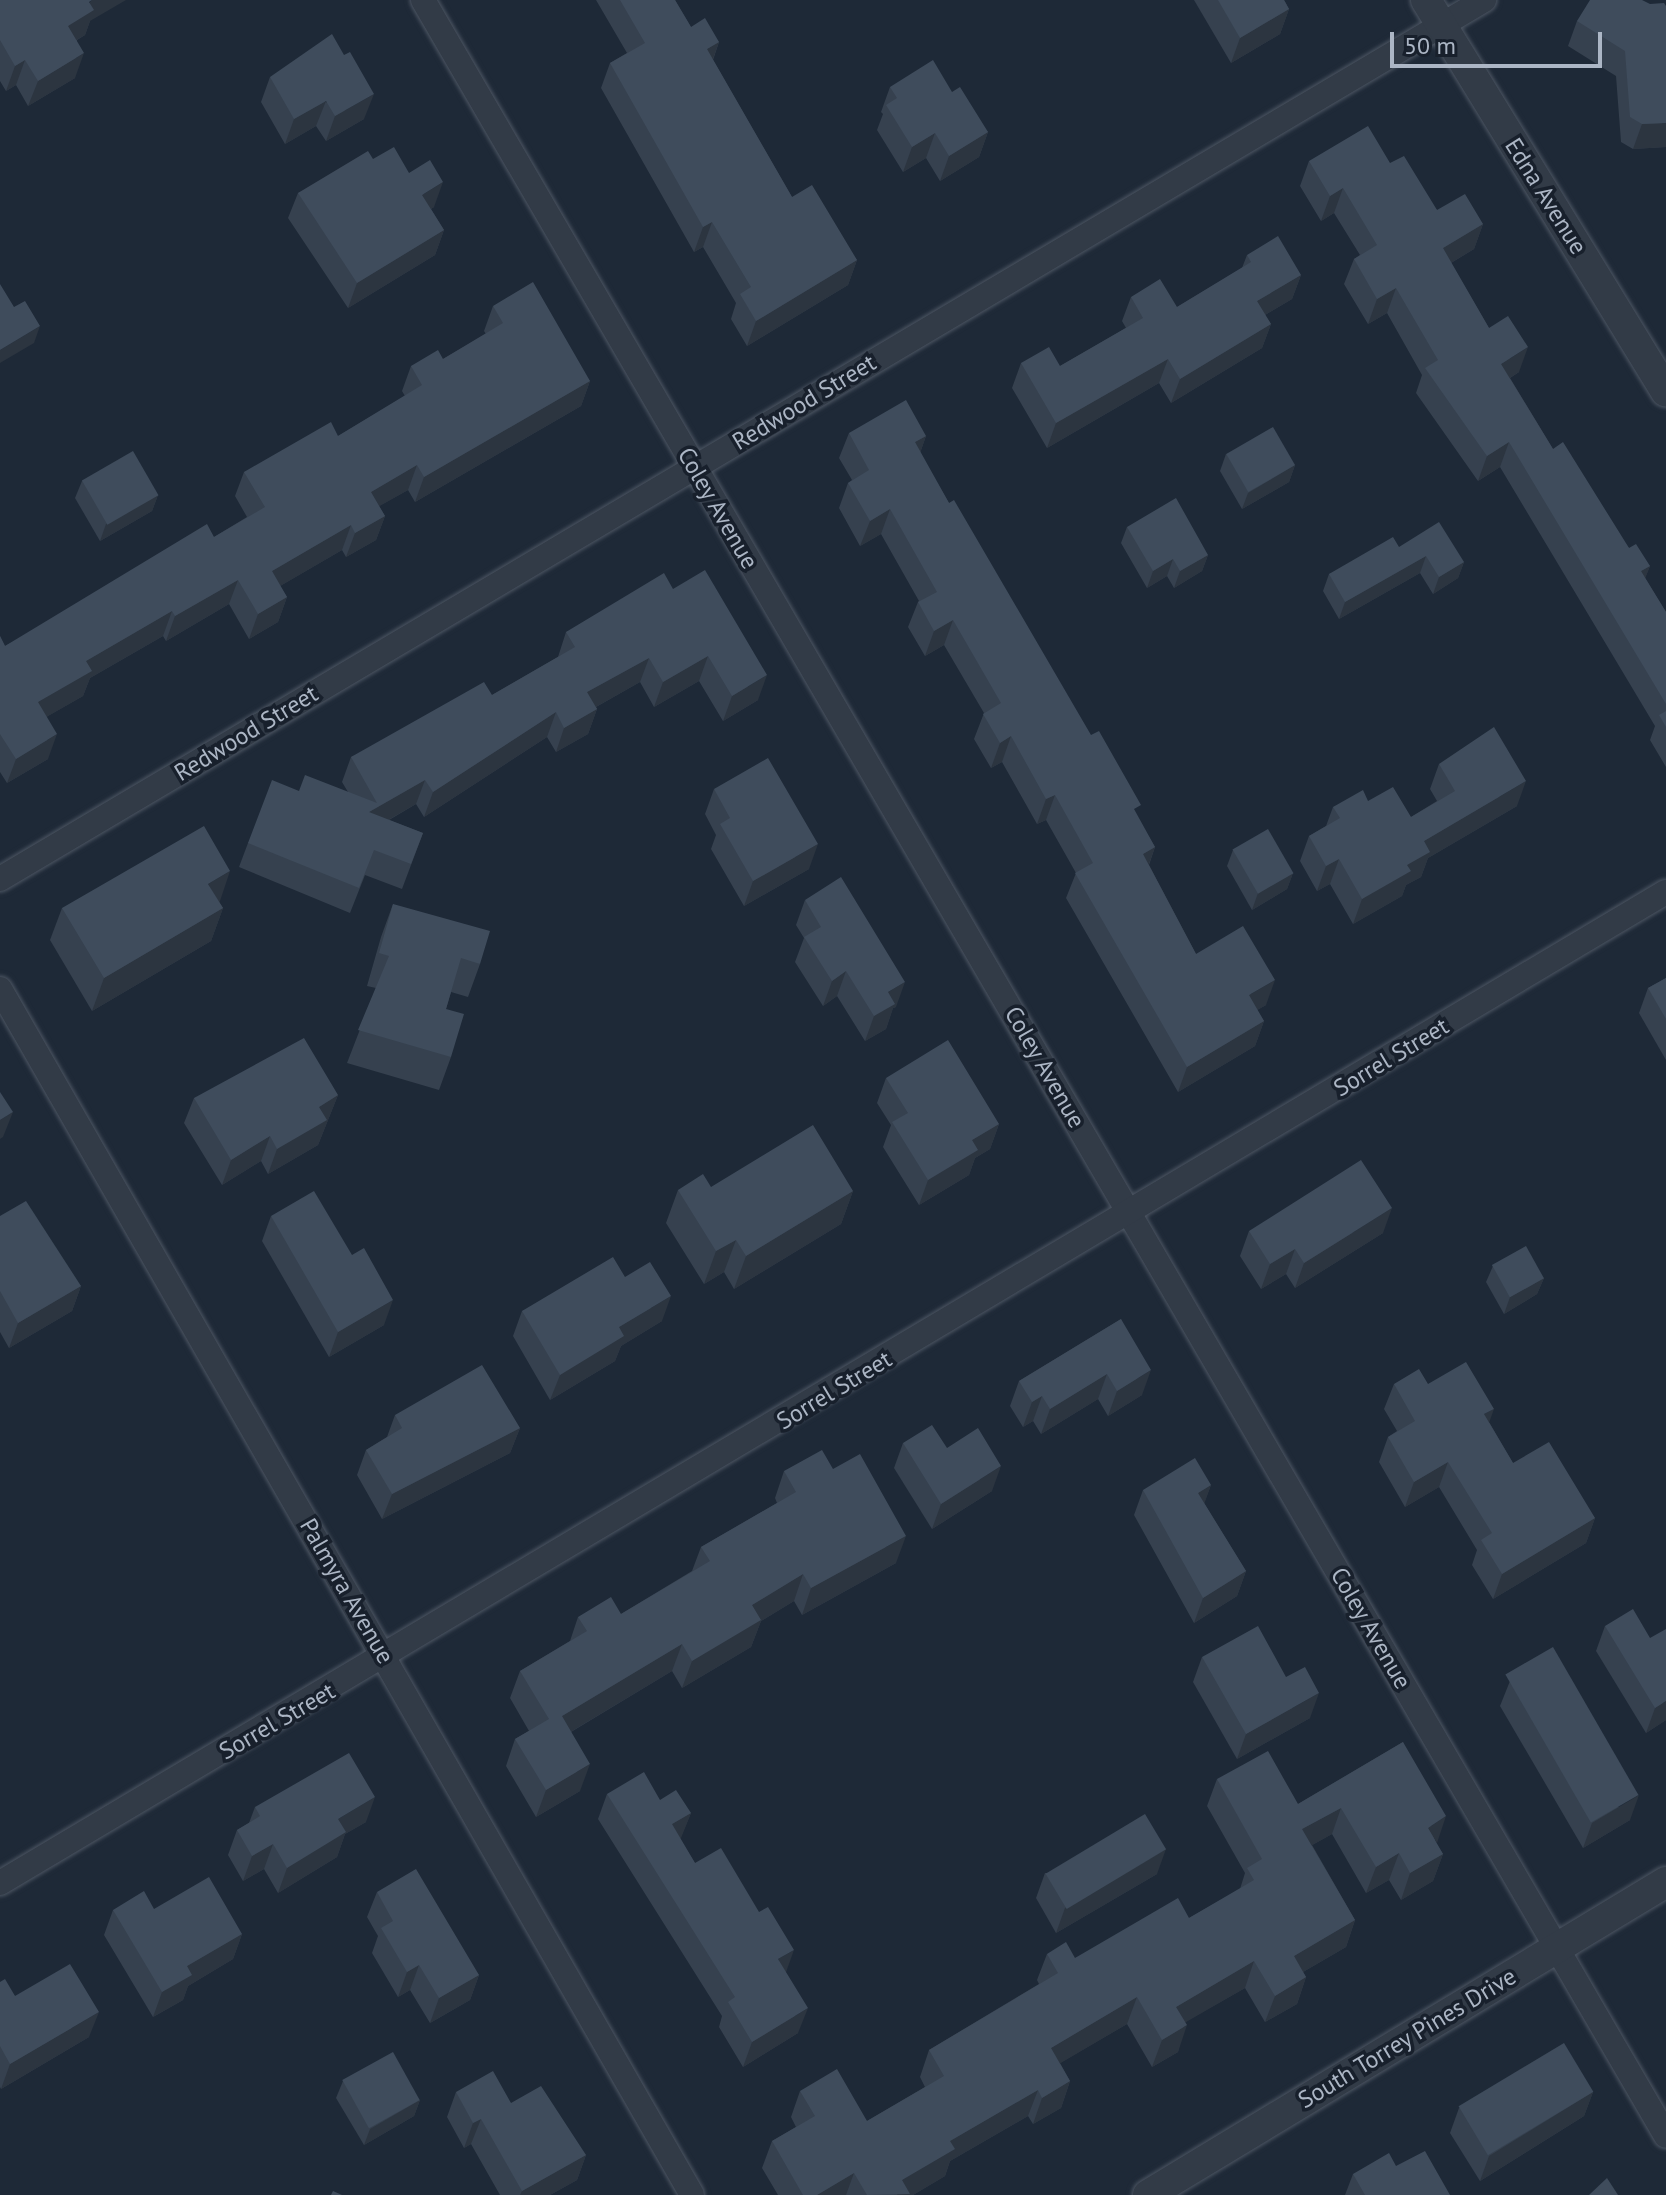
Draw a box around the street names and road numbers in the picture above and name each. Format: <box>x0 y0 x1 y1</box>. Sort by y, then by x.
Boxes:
street label: Edna Avenue <box>1499 132 1593 260</box>
street label: Redwood Street <box>727 348 881 456</box>
street label: Coley Avenue <box>671 442 765 574</box>
street label: Redwood Street <box>169 679 323 787</box>
street label: Coley Avenue <box>998 1001 1092 1133</box>
street label: Sorrel Street <box>1328 1011 1454 1103</box>
street label: Sorrel Street <box>771 1344 897 1436</box>
street label: Palmyra Avenue <box>294 1513 400 1669</box>
street label: Coley Avenue <box>1324 1562 1418 1694</box>
street label: Sorrel Street <box>214 1676 340 1766</box>
street label: South Torrey Pines Drive <box>1292 1961 1522 2115</box>

